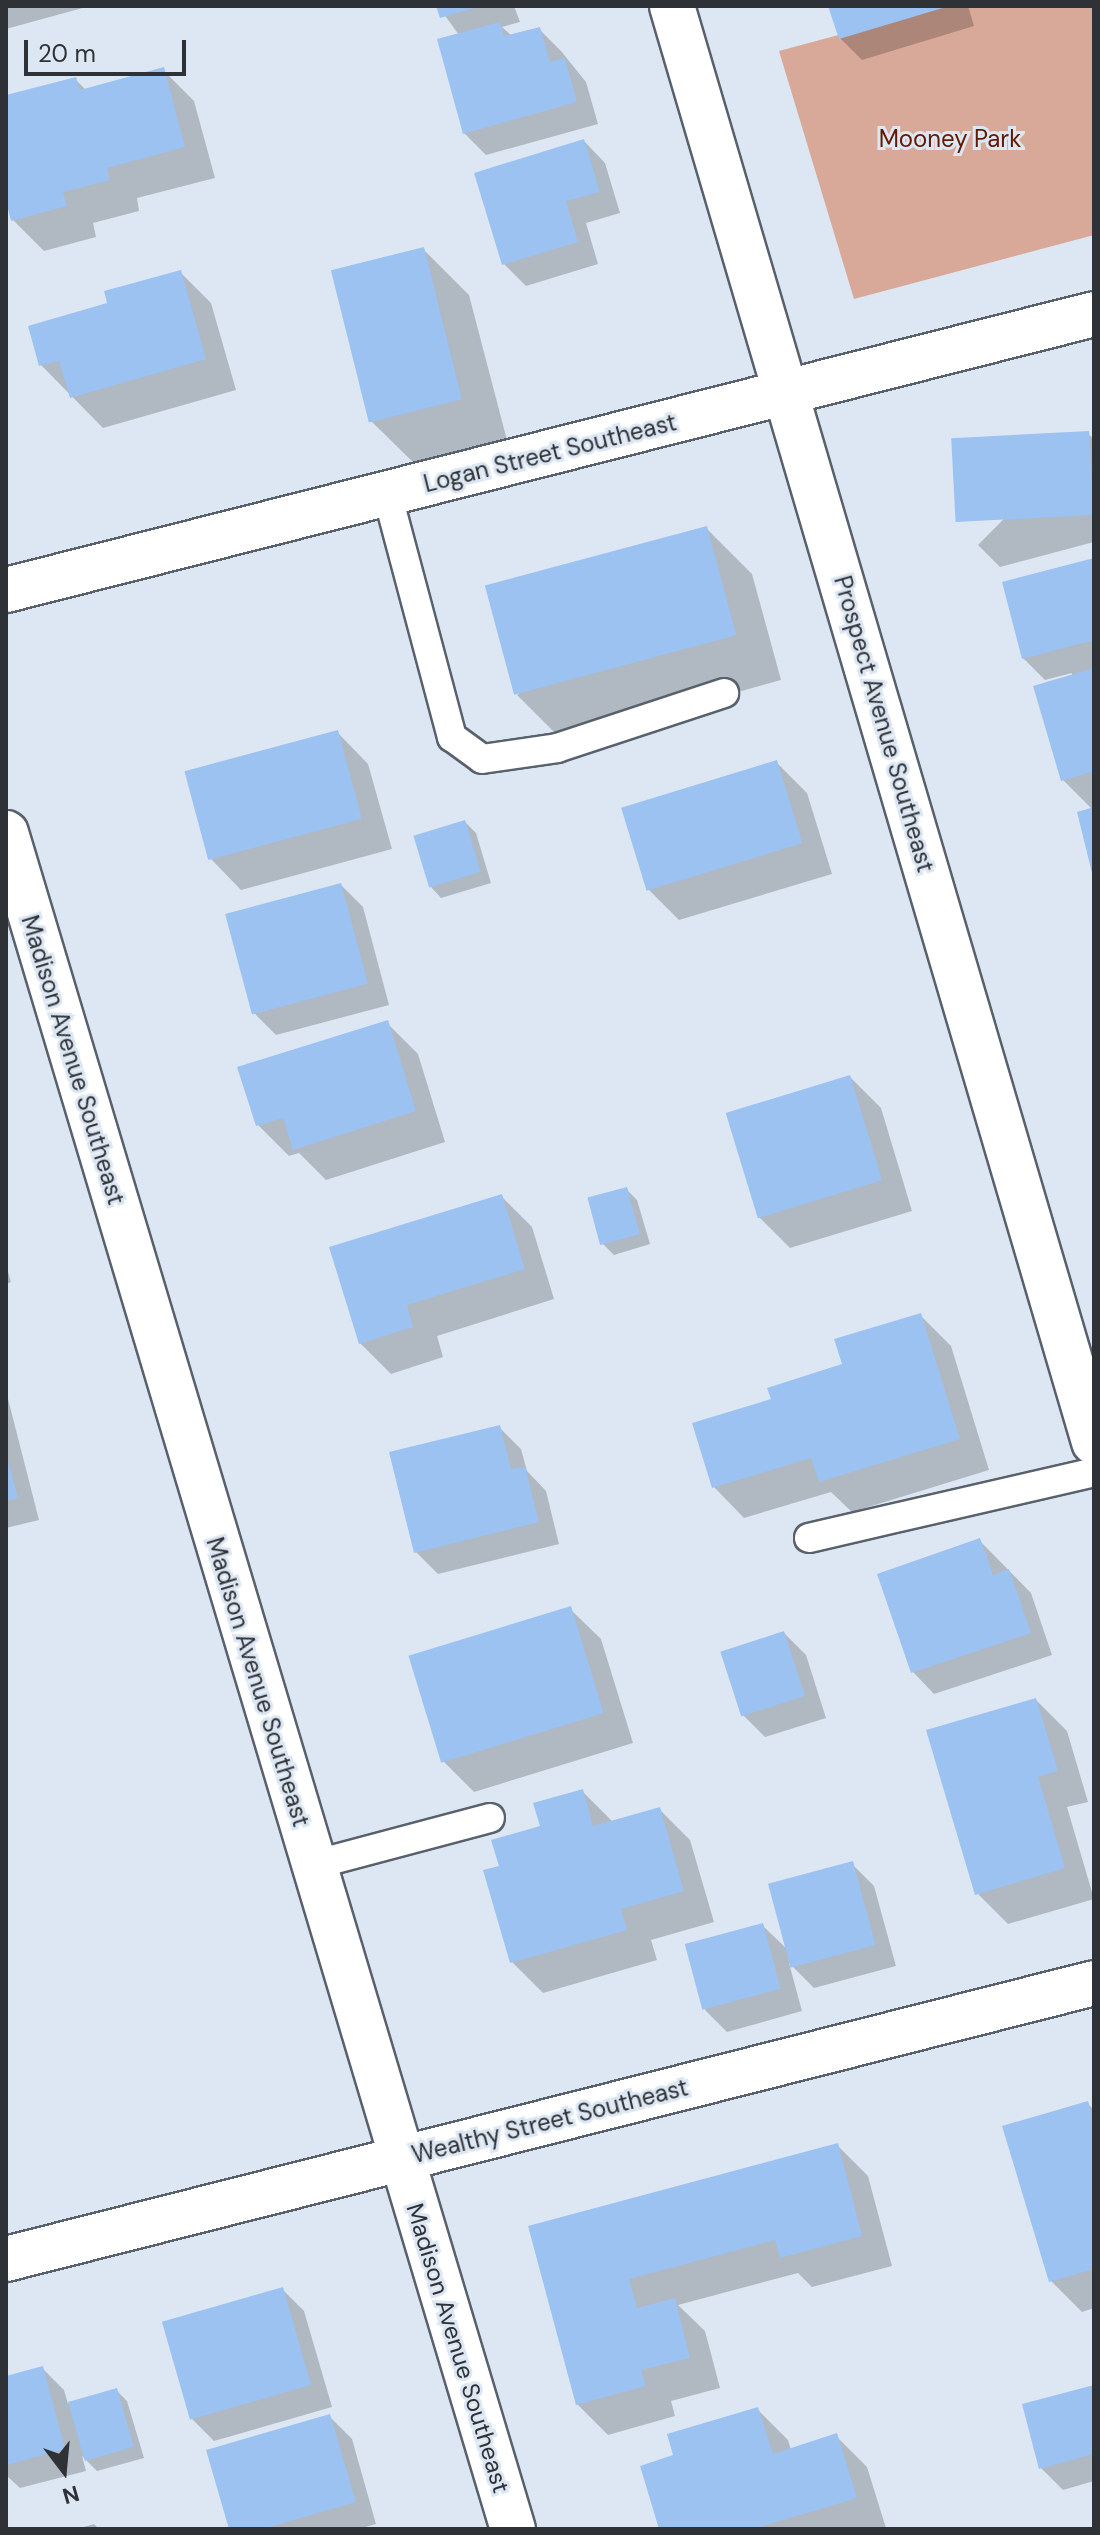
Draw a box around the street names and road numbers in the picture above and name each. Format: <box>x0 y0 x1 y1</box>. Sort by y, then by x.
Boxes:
street label: Logan Street Southeast <box>421 408 679 498</box>
street label: Prospect Avenue Southeast <box>828 572 940 876</box>
street label: Madison Avenue Southeast <box>15 912 131 1208</box>
street label: Madison Avenue Southeast <box>200 1534 316 1830</box>
street label: Wealthy Street Southeast <box>409 2073 691 2169</box>
street label: Madison Avenue Southeast <box>400 2200 516 2496</box>

